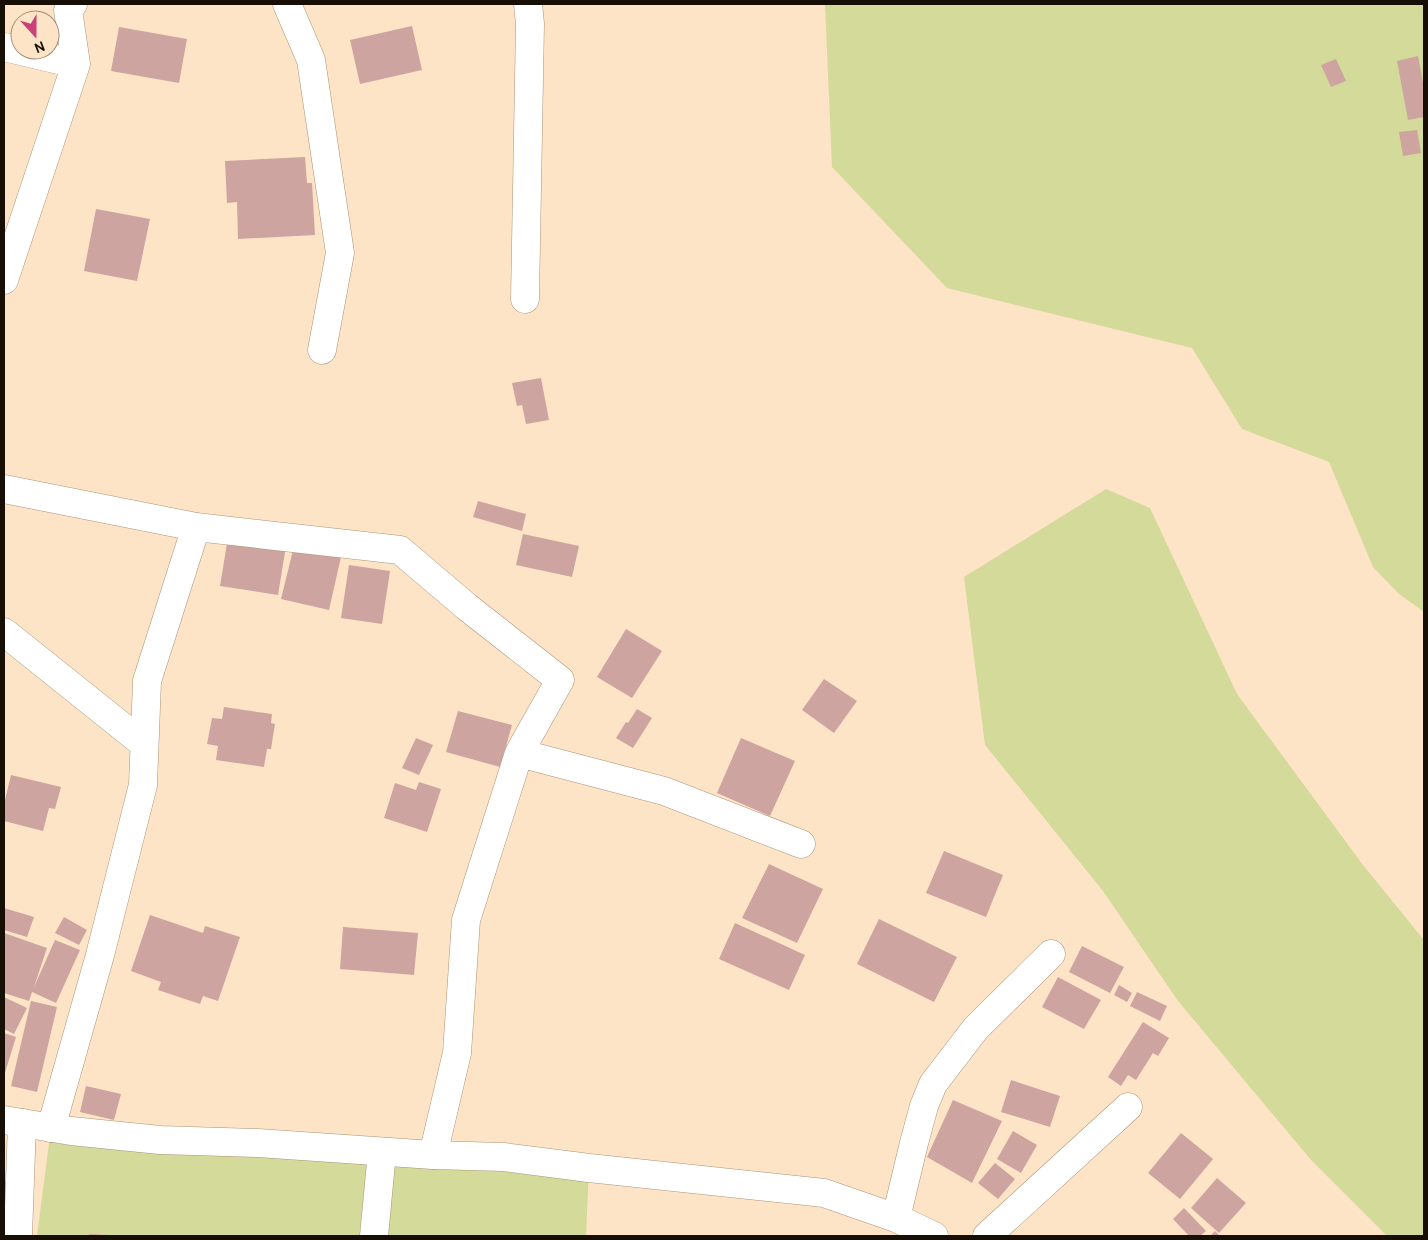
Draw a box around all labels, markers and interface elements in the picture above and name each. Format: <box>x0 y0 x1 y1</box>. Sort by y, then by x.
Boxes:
north arrow <box>10 10 60 60</box>
text: N <box>32 37 48 57</box>

